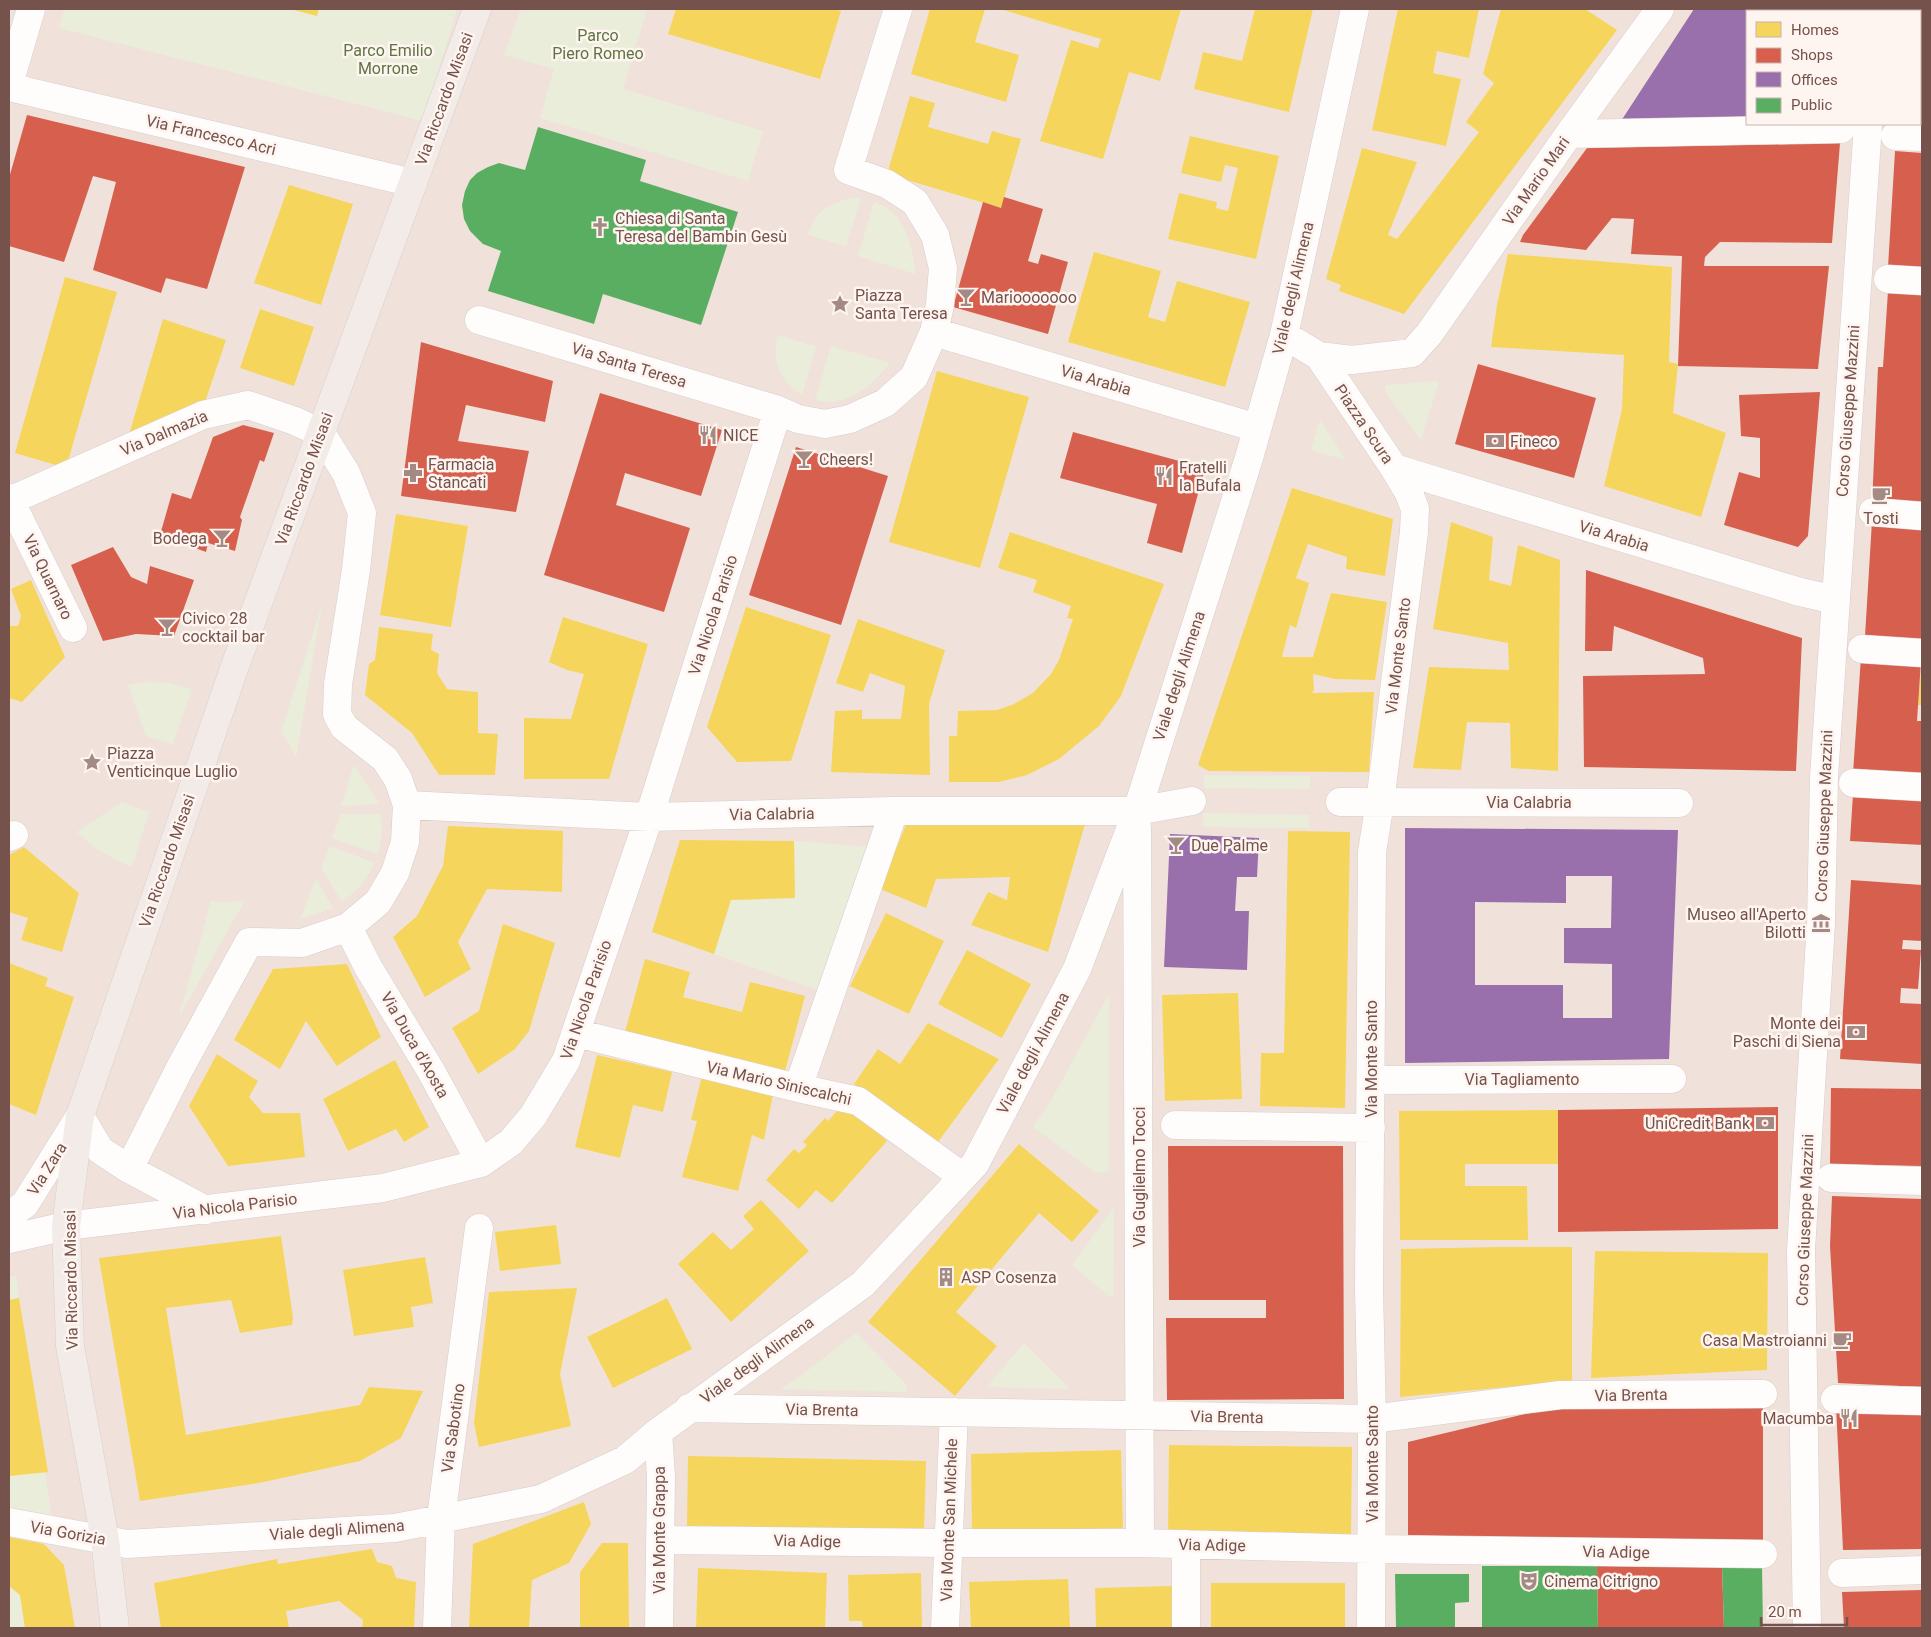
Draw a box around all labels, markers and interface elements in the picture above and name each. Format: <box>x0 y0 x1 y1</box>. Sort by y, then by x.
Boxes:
legend <box>1746 10 1921 125</box>
text: Homes <box>1791 21 1839 39</box>
park label: Parco Piero Romeo <box>552 26 644 63</box>
street label: Via Riccardo Misasi <box>411 30 477 168</box>
park label: Parco Emilio Morrone <box>343 41 433 78</box>
text: Shops <box>1791 46 1833 64</box>
text: Offices <box>1791 71 1838 89</box>
text: Public <box>1791 96 1832 114</box>
street label: Via Francesco Acri <box>144 111 278 159</box>
street label: Via Mario Mari <box>1498 133 1574 229</box>
place label: Chiesa di Santa Teresa del Bambin Gesù <box>615 209 787 246</box>
church icon: Chiesa di Santa Teresa del Bambin Gesù <box>589 216 611 238</box>
street label: Viale degli Alimena <box>1268 220 1318 356</box>
place label: Piazza Santa Teresa <box>855 286 948 323</box>
bar icon: Mariooooooo <box>955 286 977 308</box>
place label: Mariooooooo <box>981 288 1077 307</box>
place icon: Piazza Santa Teresa <box>829 293 851 315</box>
street label: Corso Giuseppe Mazzini <box>1833 324 1863 498</box>
street label: Via Santa Teresa <box>569 338 689 392</box>
street label: Via Arabia <box>1058 361 1134 399</box>
street label: Piazza Scura <box>1330 381 1398 467</box>
street label: Via Dalmazia <box>117 406 211 460</box>
street label: Via Riccardo Misasi <box>271 410 337 548</box>
restaurant icon: NICE <box>697 424 719 446</box>
place label: NICE <box>723 426 758 445</box>
bank icon: Fineco <box>1484 430 1506 452</box>
place label: Fineco <box>1510 432 1558 451</box>
bar icon: Cheers! <box>793 448 815 470</box>
place label: Cheers! <box>819 450 873 469</box>
place label: Farmacia Stancati <box>428 455 494 492</box>
place label: Fratelli la Bufala <box>1179 458 1241 495</box>
pharmacy icon: Farmacia Stancati <box>402 462 424 484</box>
restaurant icon: Fratelli la Bufala <box>1153 465 1175 487</box>
cafe icon: Tosti <box>1870 484 1892 506</box>
place label: Tosti <box>1863 509 1899 528</box>
street label: Via Arabia <box>1577 516 1651 556</box>
bar icon: Bodega <box>211 527 233 549</box>
place label: Bodega <box>153 529 207 548</box>
street label: Via Quarnaro <box>19 531 77 623</box>
street label: Via Nicola Parisio <box>685 552 741 678</box>
street label: Via Monte Santo <box>1381 596 1415 716</box>
place label: Civico 28 cocktail bar <box>182 609 265 646</box>
street label: Viale degli Alimena <box>1149 609 1209 743</box>
bar icon: Civico 28 cocktail bar <box>156 616 178 638</box>
street label: Corso Giuseppe Mazzini <box>1812 730 1836 902</box>
place label: Piazza Venticinque Luglio <box>107 744 238 781</box>
place icon: Piazza Venticinque Luglio <box>81 751 103 773</box>
street label: Via Riccardo Misasi <box>135 792 199 930</box>
street label: Via Calabria <box>1486 793 1572 812</box>
street label: Via Calabria <box>729 804 815 824</box>
bar icon: Due Palme <box>1165 834 1187 856</box>
place label: Due Palme <box>1191 836 1268 855</box>
place label: Museo all'Aperto Bilotti <box>1687 905 1806 942</box>
museum icon: Museo all'Aperto Bilotti <box>1810 912 1832 934</box>
street label: Via Nicola Parisio <box>557 938 615 1062</box>
street label: Via Duca d'Aosta <box>377 988 453 1102</box>
street label: Viale degli Alimena <box>993 989 1073 1117</box>
street label: Via Monte Santo <box>1362 1000 1381 1118</box>
place label: Monte dei Paschi di Siena <box>1733 1014 1841 1051</box>
bank icon: Monte dei Paschi di Siena <box>1845 1021 1867 1043</box>
street label: Via Mario Siniscalchi <box>705 1057 853 1109</box>
street label: Via Tagliamento <box>1465 1070 1579 1089</box>
street label: Via Guglielmo Tocci <box>1130 1107 1149 1247</box>
bank icon: UniCredit Bank <box>1754 1112 1776 1134</box>
place label: UniCredit Bank <box>1645 1114 1751 1133</box>
street label: Corso Giuseppe Mazzini <box>1793 1134 1817 1306</box>
street label: Via Zara <box>23 1139 71 1199</box>
street label: Via Nicola Parisio <box>172 1189 298 1223</box>
street label: Via Riccardo Misasi <box>60 1210 82 1350</box>
building icon: ASP Cosenza <box>935 1266 957 1288</box>
place label: ASP Cosenza <box>961 1268 1057 1287</box>
street label: Viale degli Alimena <box>697 1312 817 1408</box>
cafe icon: Casa Mastroianni <box>1831 1329 1853 1351</box>
place label: Casa Mastroianni <box>1702 1331 1827 1350</box>
street label: Via Sabotino <box>437 1382 469 1474</box>
street label: Via Brenta <box>1594 1385 1668 1405</box>
street label: Via Brenta <box>785 1400 859 1420</box>
street label: Via Monte Santo <box>1363 1405 1382 1523</box>
street label: Via Brenta <box>1190 1407 1264 1427</box>
restaurant icon: Macumba <box>1838 1407 1860 1429</box>
place label: Macumba <box>1762 1409 1834 1428</box>
street label: Via Monte San Michele <box>937 1438 961 1602</box>
street label: Via Monte Grappa <box>650 1466 669 1594</box>
street label: Viale degli Alimena <box>269 1516 405 1544</box>
street label: Via Gorizia <box>29 1517 107 1549</box>
street label: Via Adige <box>773 1531 841 1551</box>
street label: Via Adige <box>1178 1535 1246 1555</box>
street label: Via Adige <box>1582 1542 1650 1562</box>
theatre icon: Cinema Citrigno <box>1518 1570 1540 1592</box>
place label: Cinema Citrigno <box>1544 1572 1658 1591</box>
scale bar <box>1761 1594 1847 1626</box>
text: 20 m <box>1768 1603 1802 1621</box>

